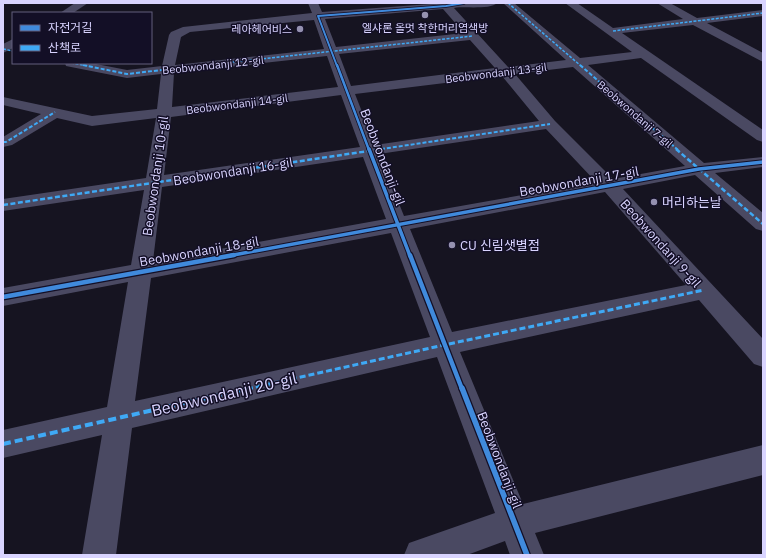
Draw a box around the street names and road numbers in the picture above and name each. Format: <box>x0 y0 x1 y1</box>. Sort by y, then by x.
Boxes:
street label: Beobwondanji 12-gil <box>161 53 265 77</box>
street label: Beobwondanji 13-gil <box>444 60 548 86</box>
street label: Beobwondanji 7-gil <box>594 77 676 151</box>
street label: Beobwondanji 14-gil <box>185 91 289 117</box>
street label: Beobwondanji-gil <box>356 106 409 208</box>
street label: Beobwondanji 10-gil <box>139 115 172 237</box>
street label: Beobwondanji 16-gil <box>172 154 295 189</box>
street label: Beobwondanji 17-gil <box>518 163 641 200</box>
street label: Beobwondanji 9-gil <box>616 196 705 291</box>
street label: Beobwondanji 18-gil <box>138 233 261 270</box>
street label: Beobwondanji 20-gil <box>149 368 299 420</box>
street label: Beobwondanji-gil <box>473 409 526 511</box>

